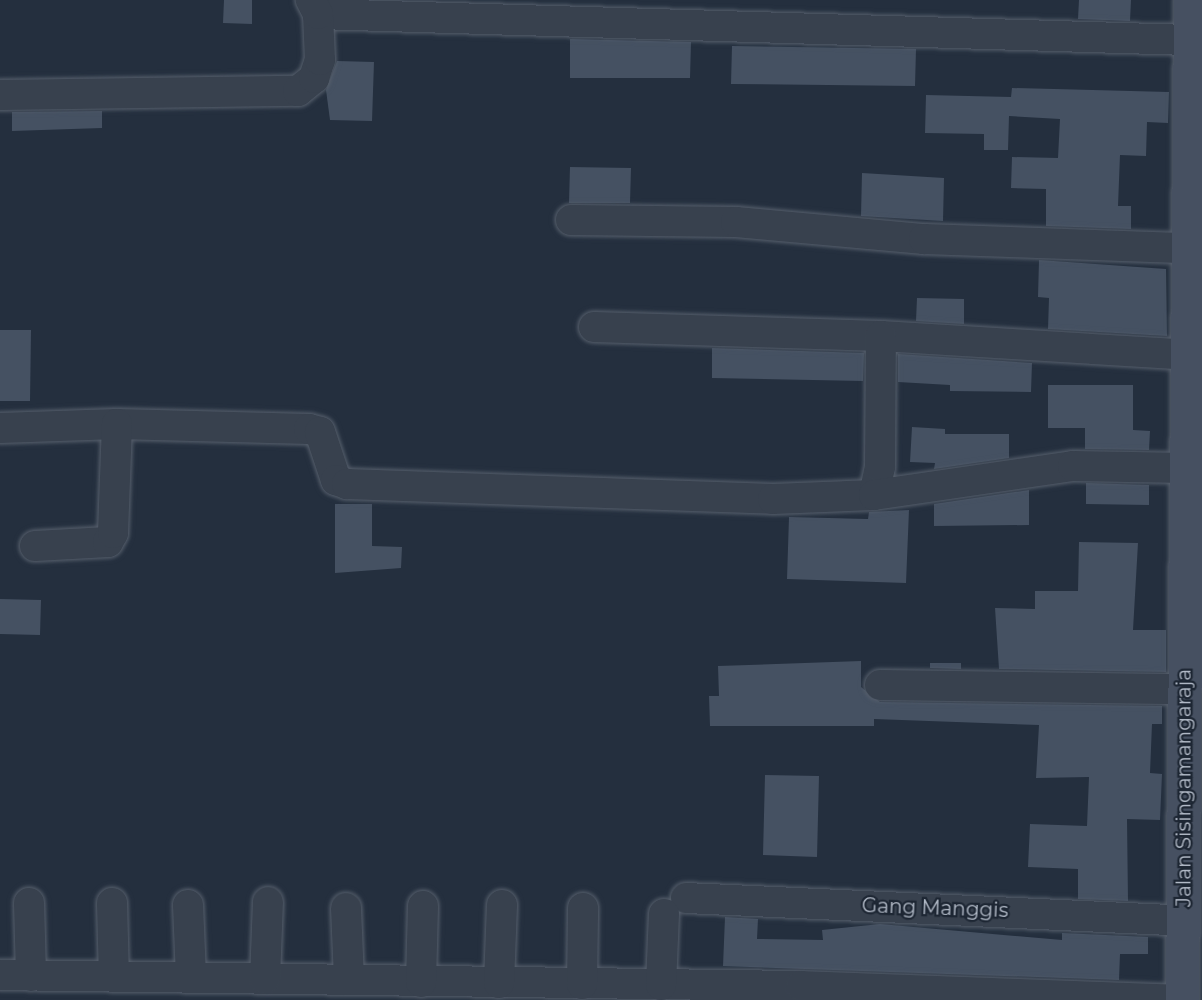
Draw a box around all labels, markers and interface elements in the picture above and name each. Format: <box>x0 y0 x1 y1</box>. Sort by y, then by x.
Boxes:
street label: Jalan Sisingamangaraja <box>1172 669 1196 907</box>
street label: Gang Manggis <box>861 893 1009 923</box>

